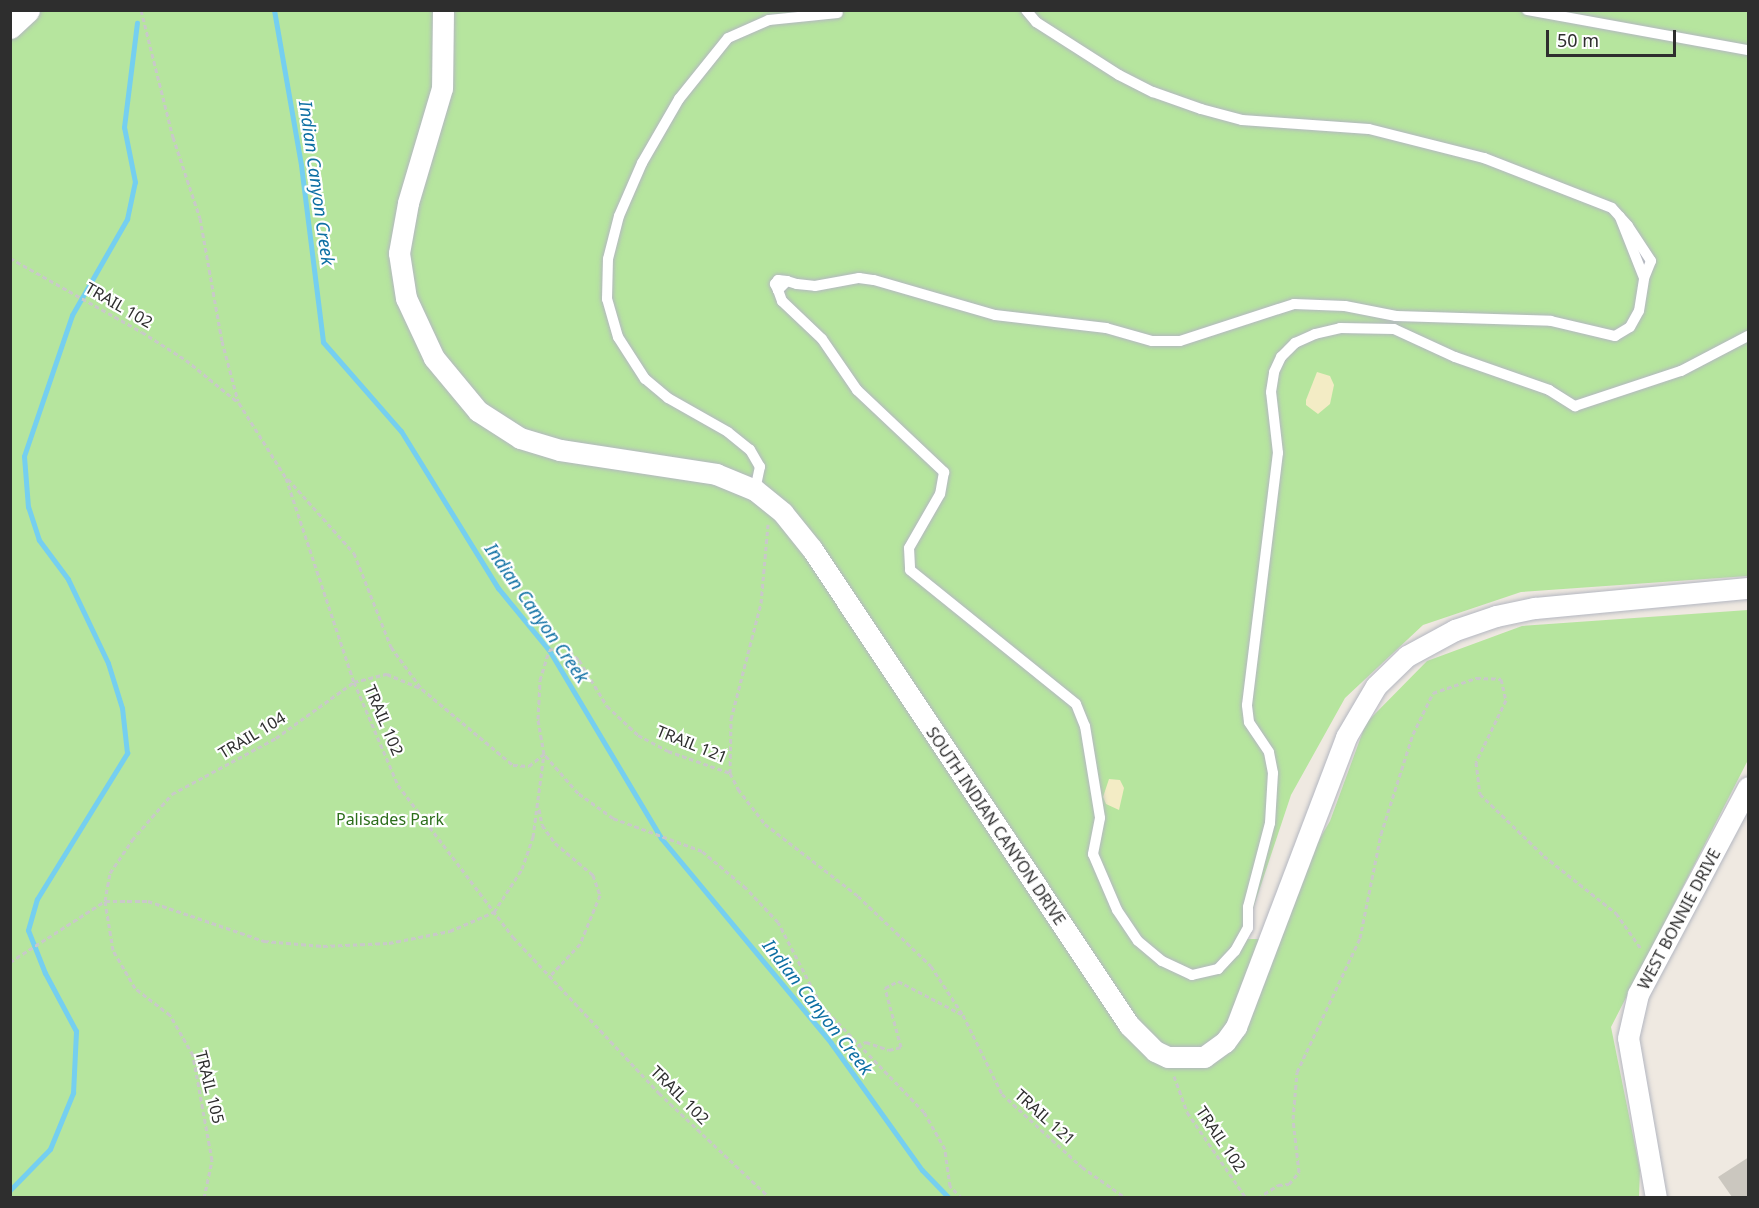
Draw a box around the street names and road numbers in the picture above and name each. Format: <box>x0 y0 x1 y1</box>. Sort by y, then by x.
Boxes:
street label: TRAIL 102 <box>82 278 156 332</box>
street label: TRAIL 102 <box>361 682 407 758</box>
street label: TRAIL 104 <box>215 708 289 762</box>
street label: TRAIL 121 <box>654 721 730 767</box>
street label: SOUTH INDIAN CANYON DRIVE <box>922 723 1070 929</box>
street label: WEST BONNIE DRIVE <box>1634 845 1724 993</box>
street label: TRAIL 105 <box>192 1049 228 1125</box>
street label: TRAIL 102 <box>647 1062 713 1128</box>
street label: TRAIL 121 <box>1011 1085 1079 1149</box>
street label: TRAIL 102 <box>1192 1103 1250 1175</box>

